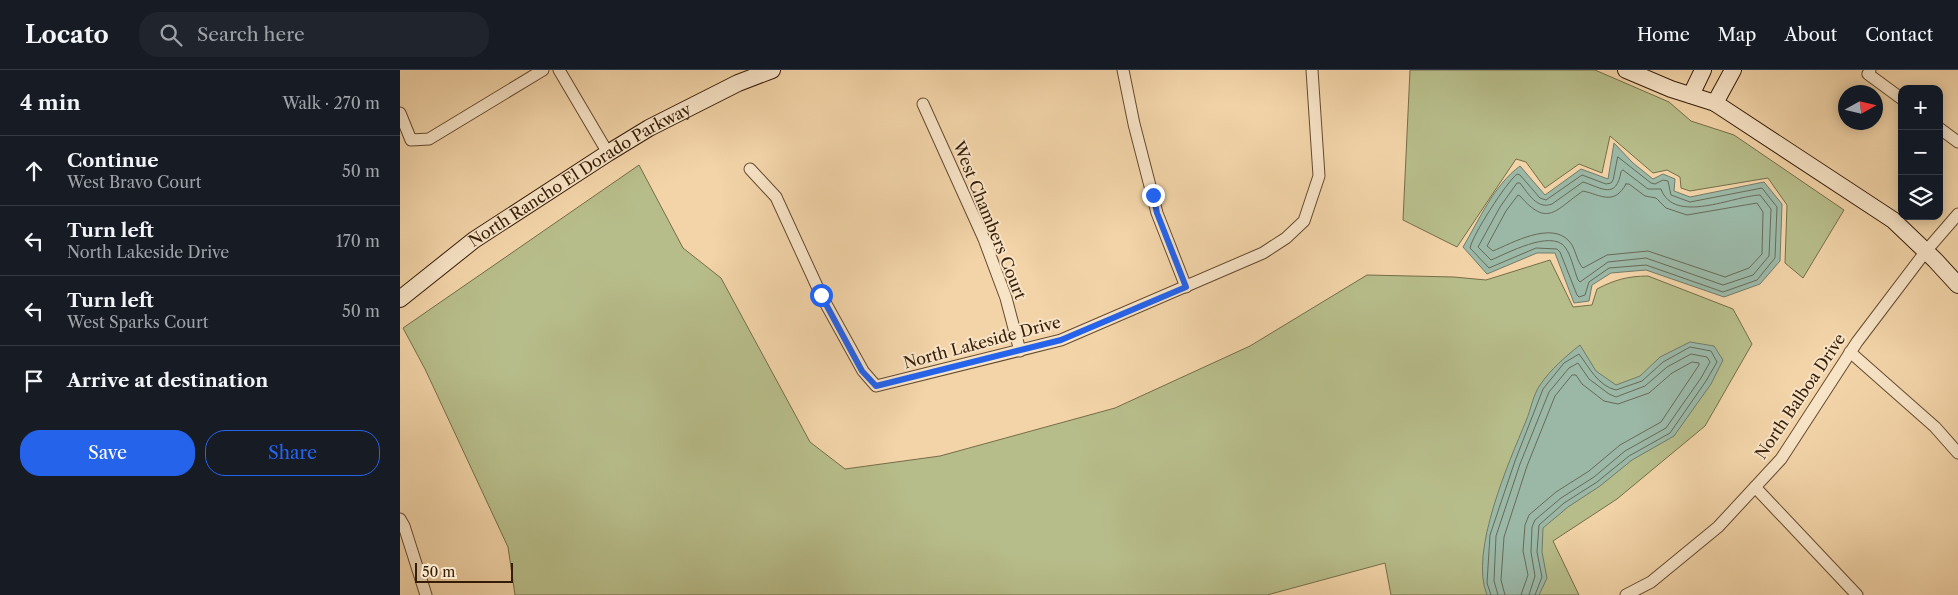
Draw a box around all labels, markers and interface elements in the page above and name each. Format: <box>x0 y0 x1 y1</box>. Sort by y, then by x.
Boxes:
search box <box>139 12 489 57</box>
text: Locato <box>25 20 109 49</box>
icon: search <box>157 21 185 49</box>
text: Search here <box>197 23 305 46</box>
text: Home <box>1637 24 1690 46</box>
text: Map <box>1718 24 1756 46</box>
text: About <box>1784 24 1837 46</box>
text: Contact <box>1865 24 1933 46</box>
north arrow <box>1838 85 1883 130</box>
map controls <box>1898 85 1943 220</box>
button: + <box>1898 85 1943 130</box>
text: 4 min <box>20 90 81 115</box>
text: Walk · 270 m <box>282 93 380 113</box>
street label: North Rancho El Dorado Parkway <box>465 98 695 251</box>
button: − <box>1898 130 1943 175</box>
street label: West Chambers Court <box>949 137 1031 302</box>
text: Continue <box>67 149 159 172</box>
icon: ahead <box>20 157 48 185</box>
text: 50 m <box>342 161 380 181</box>
text: West Bravo Court <box>67 172 201 192</box>
button: layers <box>1898 175 1943 220</box>
route end <box>1142 184 1165 207</box>
text: Turn left <box>67 219 154 242</box>
icon: left <box>20 227 48 255</box>
text: 170 m <box>336 231 380 251</box>
text: North Lakeside Drive <box>67 242 229 262</box>
route start <box>810 284 833 307</box>
text: Turn left <box>67 289 154 312</box>
icon: left <box>20 297 48 325</box>
text: 50 m <box>342 301 380 321</box>
street label: North Lakeside Drive <box>901 311 1063 373</box>
text: West Sparks Court <box>67 312 208 332</box>
street label: North Balboa Drive <box>1751 329 1849 463</box>
icon: arrive <box>20 367 48 395</box>
text: Arrive at destination <box>67 369 268 392</box>
button: Save <box>20 430 195 476</box>
button: Share <box>205 430 380 476</box>
scale bar <box>415 560 512 583</box>
text: 50 m <box>422 563 455 581</box>

